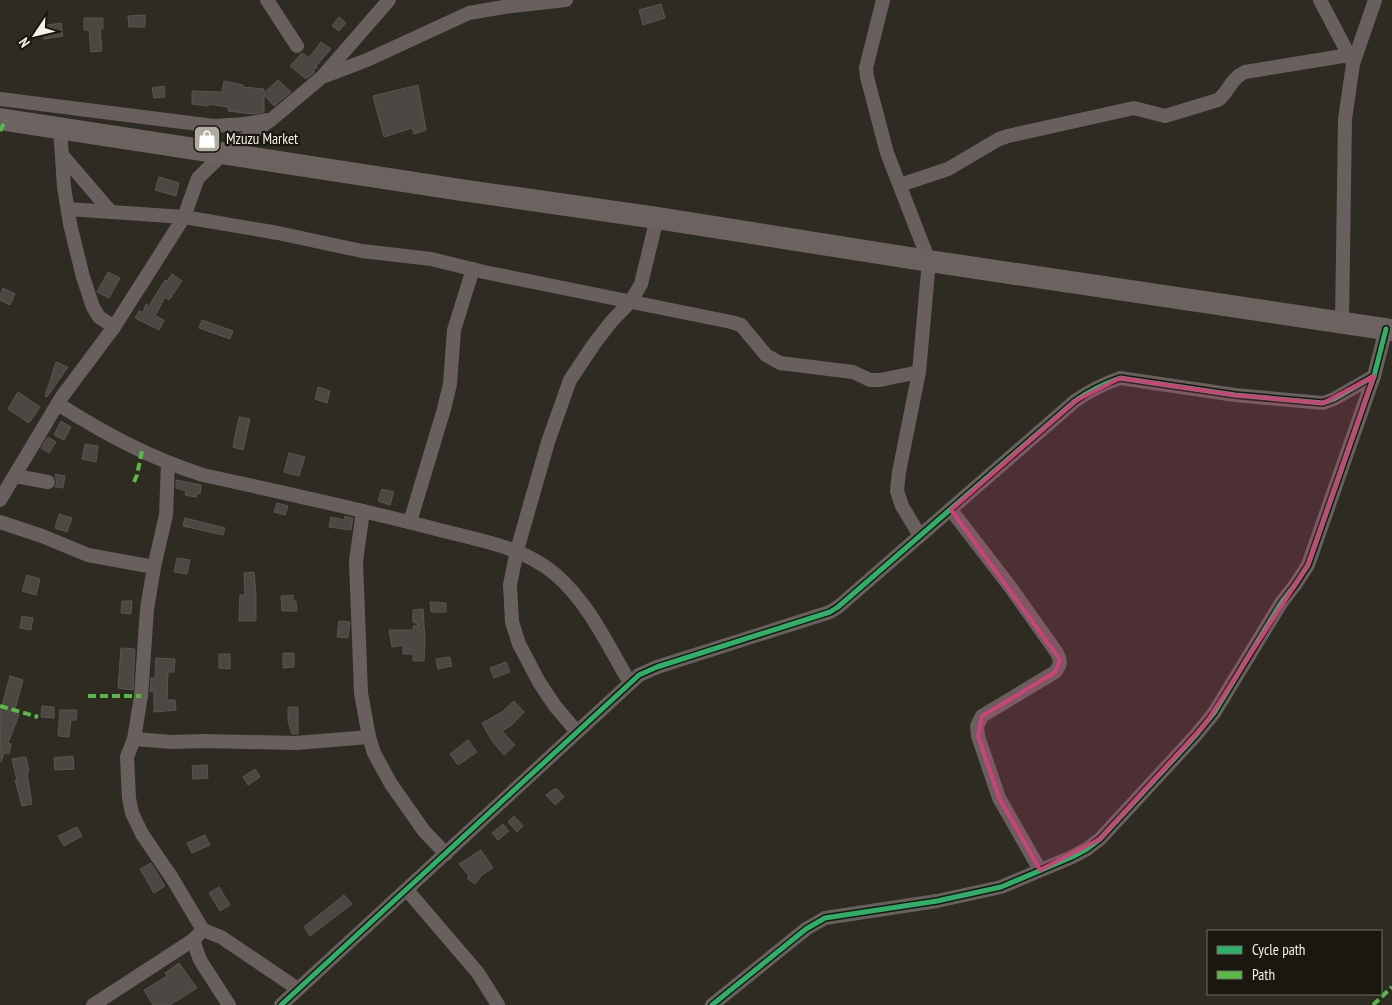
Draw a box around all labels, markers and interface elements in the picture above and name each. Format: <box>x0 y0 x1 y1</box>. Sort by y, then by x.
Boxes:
north arrow <box>10 10 60 60</box>
text: N <box>15 34 34 51</box>
shop icon: Mzuzu Market <box>192 124 222 154</box>
place label: Mzuzu Market <box>226 129 298 148</box>
legend <box>1207 930 1382 995</box>
text: Cycle path <box>1252 940 1305 959</box>
text: Path <box>1252 965 1275 984</box>

